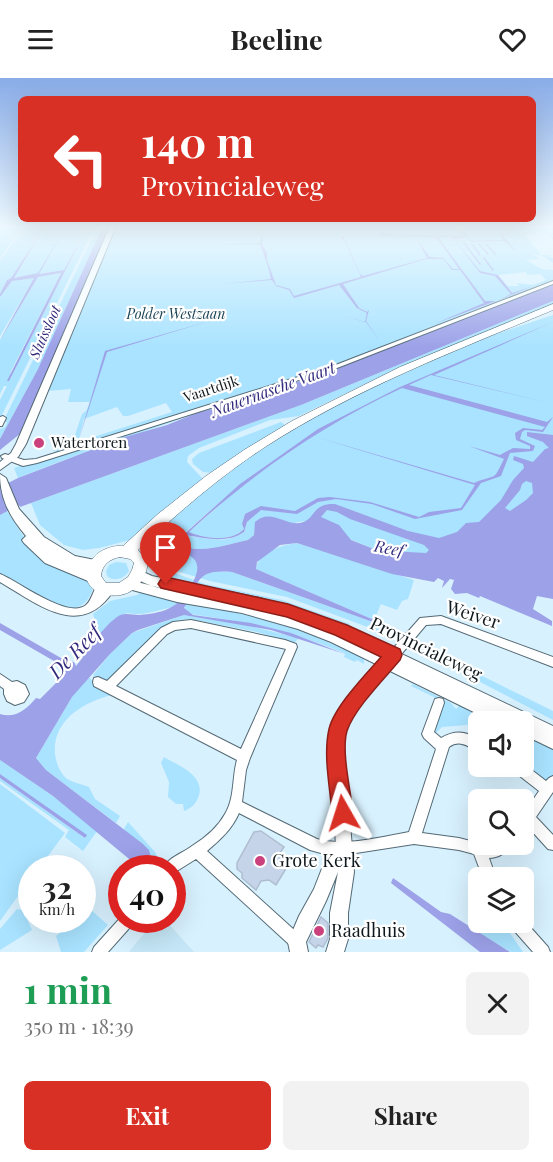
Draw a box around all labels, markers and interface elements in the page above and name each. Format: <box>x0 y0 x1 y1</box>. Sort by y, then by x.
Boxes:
text: Beeline <box>230 21 323 57</box>
icon: menu <box>24 23 57 56</box>
icon: heart <box>496 23 529 56</box>
text: 140 m <box>141 113 254 169</box>
icon: left <box>42 120 120 198</box>
text: Provincialeweg <box>141 167 324 203</box>
water label: Sluissloot <box>24 301 65 362</box>
park label: Polder Westzaan <box>126 304 225 323</box>
water label: Nauernasche Vaart <box>206 356 338 421</box>
street label: Vaartdijk <box>180 371 241 407</box>
place label: Watertoren <box>50 432 127 452</box>
marker: Watertoren <box>32 436 46 450</box>
pin <box>140 522 191 584</box>
icon: arrive <box>149 531 182 564</box>
water label: Reef <box>372 534 408 561</box>
street label: Weiver <box>442 594 503 634</box>
street label: Provincialeweg <box>366 611 487 686</box>
water label: De Reef <box>41 616 109 684</box>
map controls <box>468 711 534 933</box>
button: sound <box>468 711 534 777</box>
position arrow <box>311 781 375 845</box>
button: search <box>468 789 534 855</box>
place label: Grote Kerk <box>272 848 361 872</box>
marker: Grote Kerk <box>253 854 267 868</box>
speed limit sign: 40 <box>108 855 186 933</box>
text: 32 <box>42 867 72 907</box>
button: layers <box>468 867 534 933</box>
text: km/h <box>39 899 75 919</box>
place label: Raadhuis <box>331 918 405 942</box>
marker: Raadhuis <box>312 924 326 938</box>
text: 1 min <box>24 965 112 1013</box>
button: close <box>466 972 529 1035</box>
text: 350 m · 18:39 <box>24 1012 134 1039</box>
button: Exit <box>24 1081 271 1150</box>
button: Share <box>283 1081 529 1150</box>

